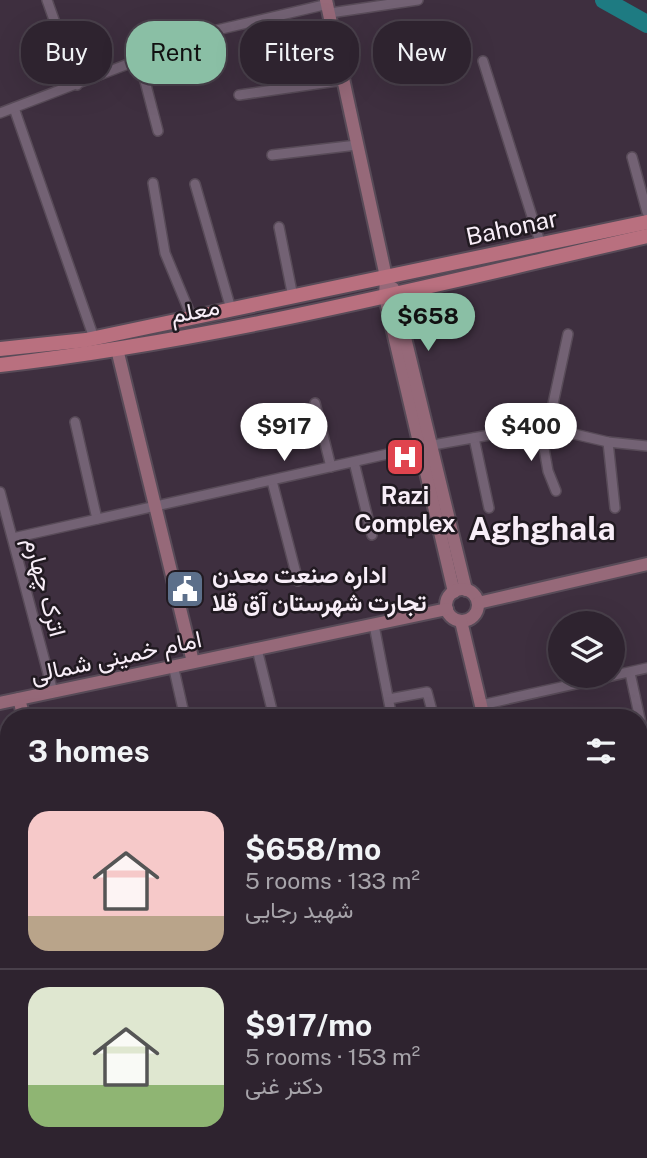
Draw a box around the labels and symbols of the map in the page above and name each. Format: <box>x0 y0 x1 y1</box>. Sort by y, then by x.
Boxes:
street label: Bahonar <box>463 204 560 250</box>
street label: معلم <box>168 292 222 331</box>
pin: $658 <box>387 294 469 353</box>
pin: $917 <box>243 404 325 463</box>
pin: $400 <box>490 404 572 463</box>
hospital icon: Razi Complex <box>384 436 426 478</box>
place label: Razi Complex <box>354 481 456 537</box>
district label: Aghghala <box>468 510 616 547</box>
street label: اترک چهارم <box>16 534 73 640</box>
place label: اداره صنعت معدن تجارت شهرستان آق قلا <box>212 560 427 618</box>
public building icon: اداره صنعت معدن تجارت شهرستان آق قلا <box>164 568 206 610</box>
street label: امام خمینی شمالی <box>28 624 205 691</box>

